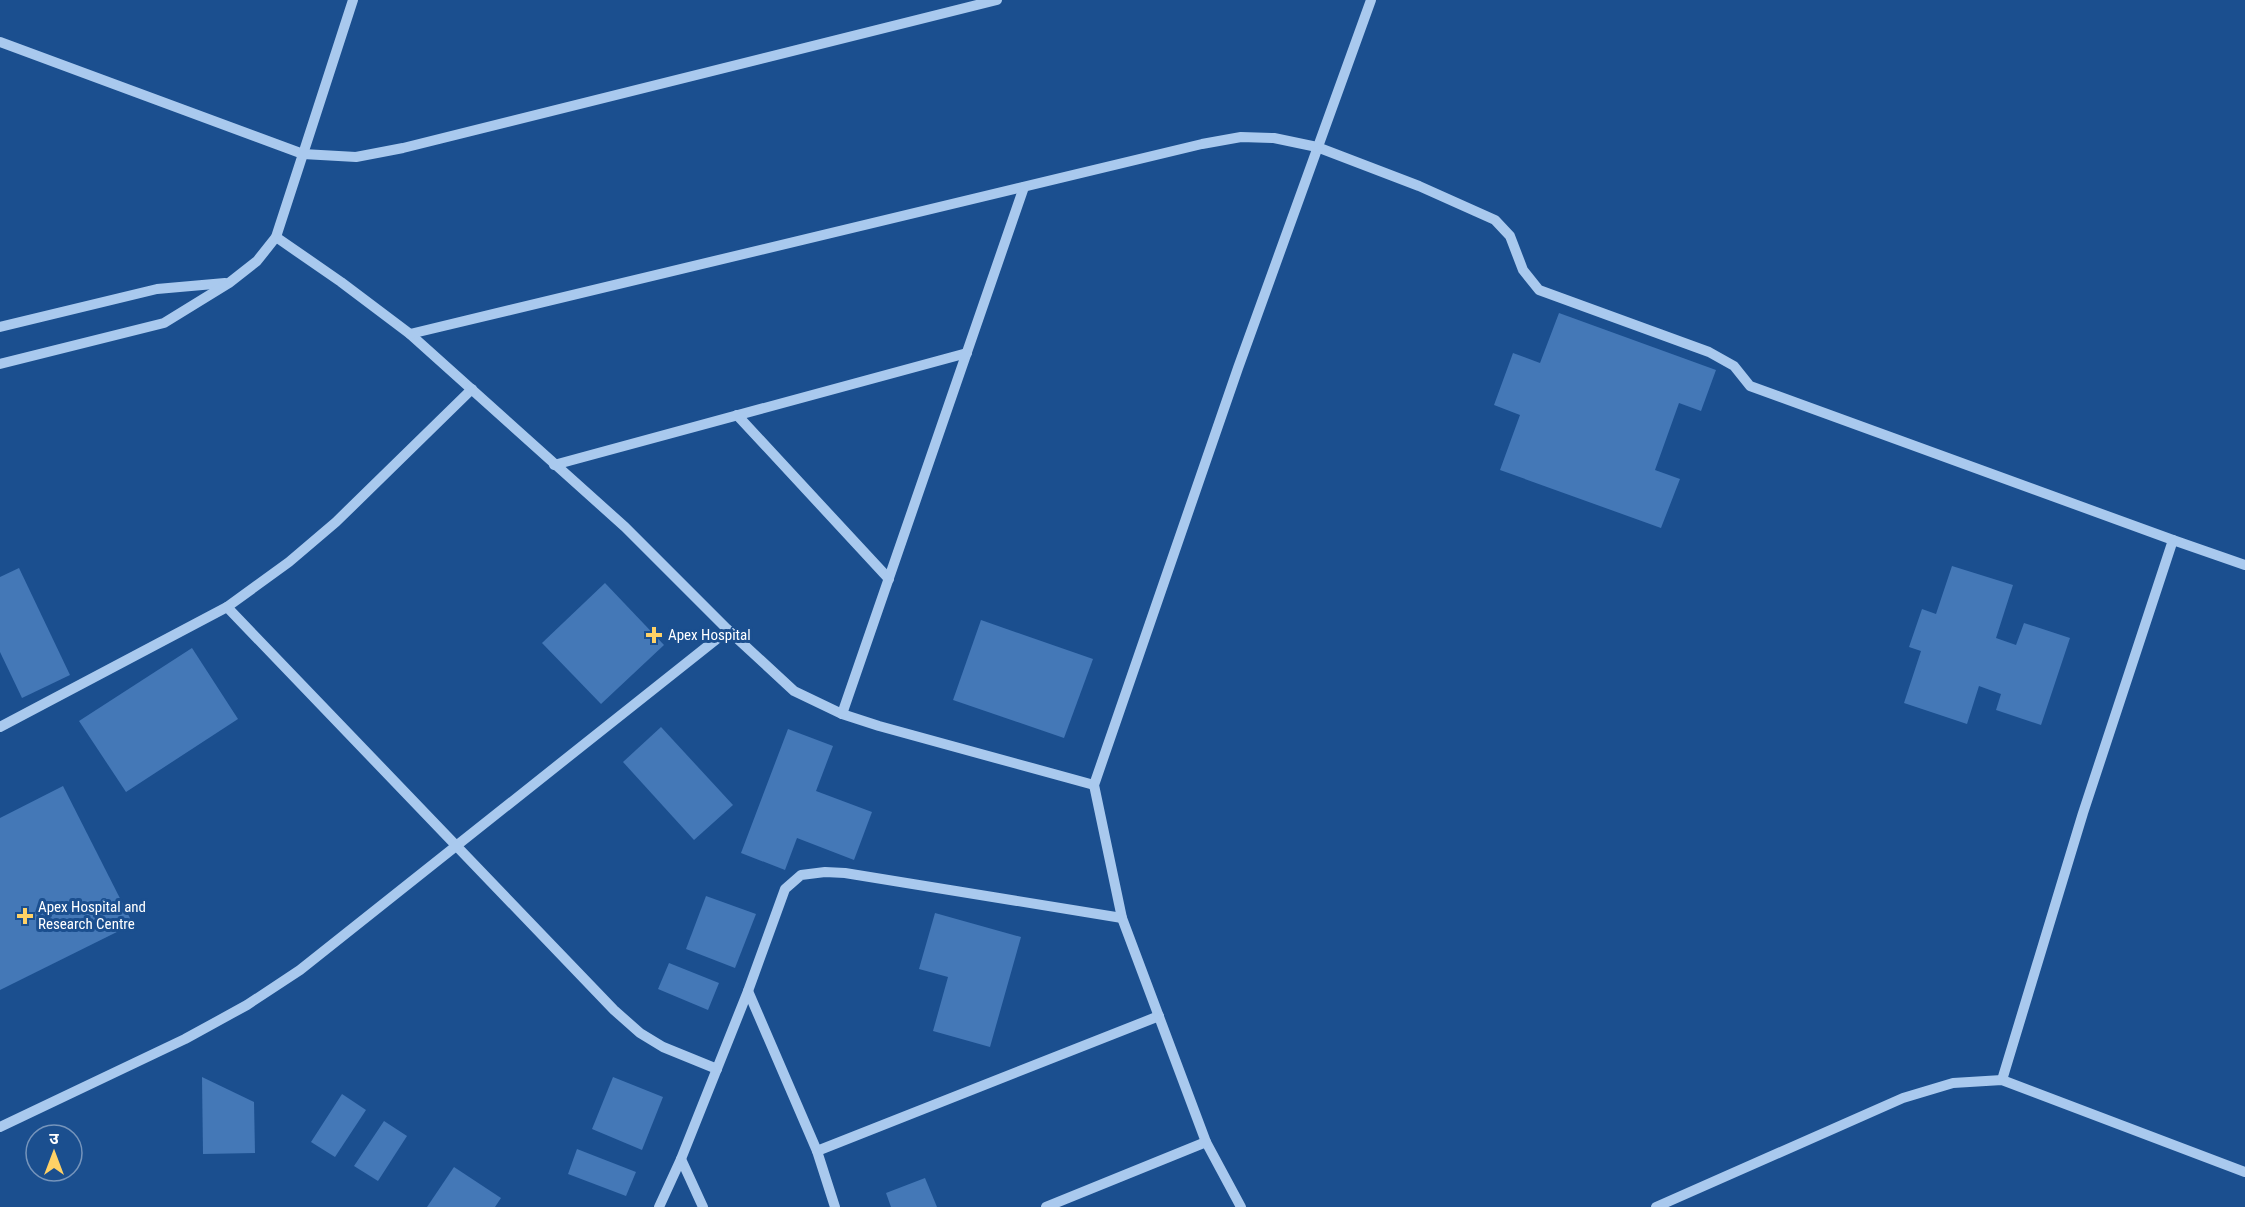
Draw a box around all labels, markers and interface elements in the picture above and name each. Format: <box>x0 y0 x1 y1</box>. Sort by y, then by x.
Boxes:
marker: Apex Hospital <box>645 626 663 644</box>
place label: Apex Hospital <box>668 626 751 644</box>
place label: Apex Hospital and Research Centre <box>38 898 146 933</box>
marker: Apex Hospital and Research Centre <box>16 907 34 925</box>
north arrow <box>24 1123 84 1183</box>
text: उ <box>49 1129 59 1148</box>

